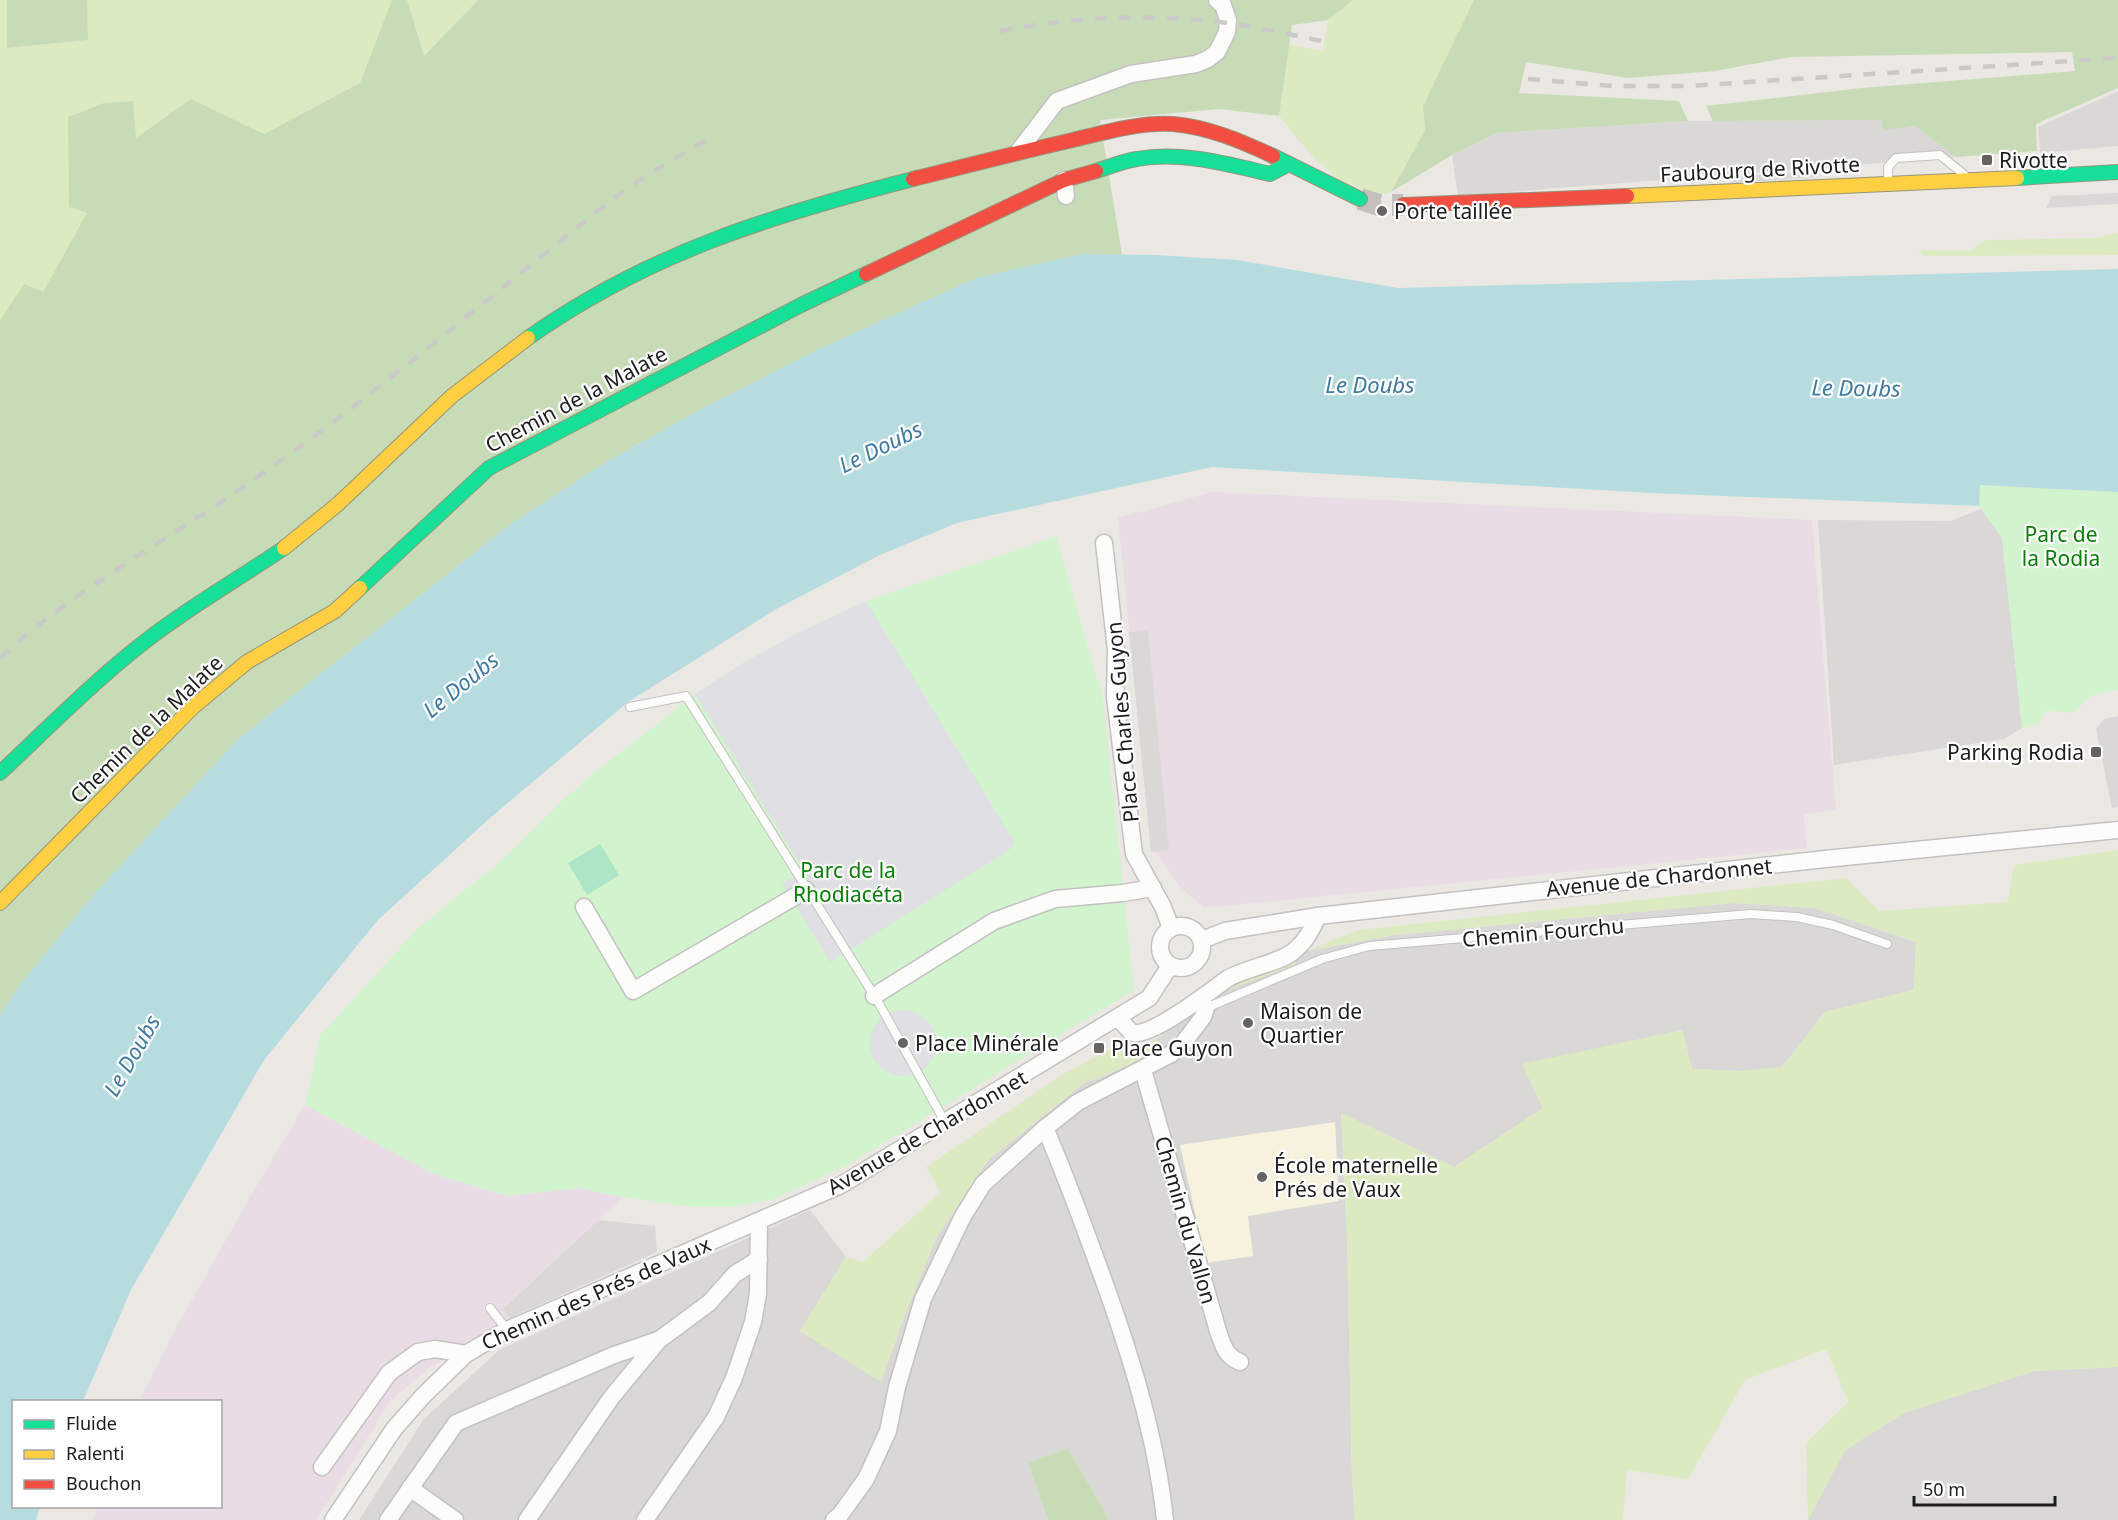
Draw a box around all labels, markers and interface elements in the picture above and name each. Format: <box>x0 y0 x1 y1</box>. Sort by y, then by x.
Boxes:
place label: Rivotte <box>1999 146 2068 174</box>
street label: Faubourg de Rivotte <box>1659 150 1861 188</box>
marker: Rivotte <box>1980 153 1994 167</box>
place label: Porte taillée <box>1394 197 1512 225</box>
marker: Porte taillée <box>1375 204 1389 218</box>
street label: Chemin de la Malate <box>480 339 672 459</box>
water label: Le Doubs <box>1325 369 1415 399</box>
water label: Le Doubs <box>1811 371 1901 403</box>
water label: Le Doubs <box>833 413 927 479</box>
park label: Parc de la Rodia <box>2022 520 2100 572</box>
street label: Place Charles Guyon <box>1099 620 1145 824</box>
water label: Le Doubs <box>416 644 505 724</box>
street label: Chemin de la Malate <box>64 649 228 809</box>
place label: Parking Rodia <box>1947 738 2084 766</box>
marker: Parking Rodia <box>2089 745 2103 759</box>
street label: Avenue de Chardonnet <box>1545 851 1774 903</box>
park label: Parc de la Rhodiacéta <box>793 856 903 908</box>
street label: Chemin Fourchu <box>1461 911 1625 953</box>
place label: Maison de Quartier <box>1260 997 1362 1049</box>
water label: Le Doubs <box>96 1008 167 1101</box>
marker: Maison de Quartier <box>1241 1016 1255 1030</box>
place label: Place Minérale <box>915 1029 1059 1057</box>
place label: Place Guyon <box>1111 1034 1233 1062</box>
marker: Place Minérale <box>896 1036 910 1050</box>
marker: Place Guyon <box>1092 1041 1106 1055</box>
street label: Avenue de Chardonnet <box>822 1063 1033 1201</box>
street label: Chemin du Vallon <box>1149 1133 1223 1307</box>
place label: École maternelle Prés de Vaux <box>1274 1151 1438 1203</box>
marker: École maternelle Prés de Vaux <box>1255 1170 1269 1184</box>
street label: Chemin des Prés de Vaux <box>477 1230 715 1356</box>
legend <box>12 1400 222 1508</box>
text: Fluide <box>66 1411 117 1435</box>
text: Ralenti <box>66 1441 124 1465</box>
scale bar <box>1914 1469 2055 1507</box>
text: Bouchon <box>66 1471 142 1495</box>
text: 50 m <box>1923 1477 1965 1501</box>

